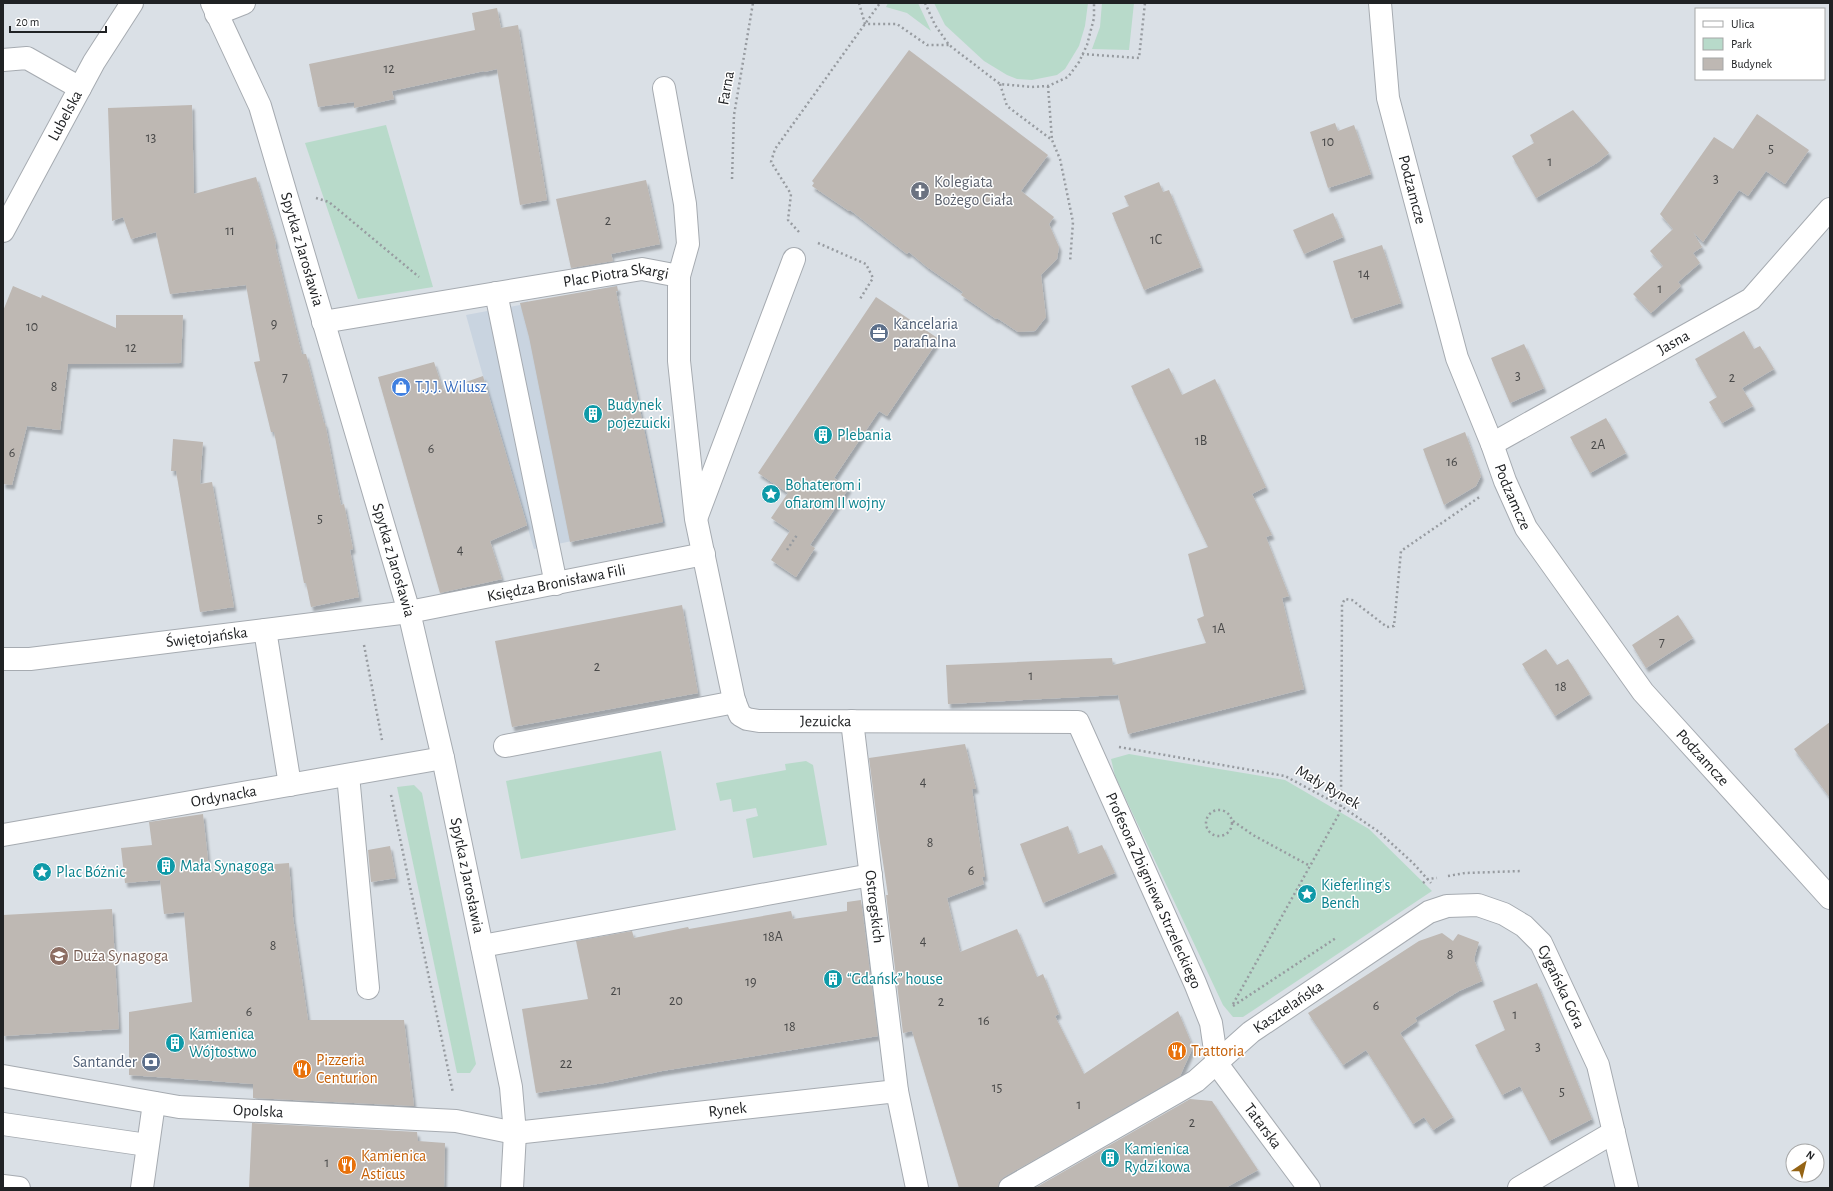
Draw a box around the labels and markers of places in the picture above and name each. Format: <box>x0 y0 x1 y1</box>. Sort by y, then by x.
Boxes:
place label: Kolegiata Bożego Ciała <box>934 174 1013 208</box>
church icon: Kolegiata Bożego Ciała <box>909 180 931 202</box>
place label: Kancelaria parafialna <box>893 316 958 350</box>
office icon: Kancelaria parafialna <box>868 322 890 344</box>
shop icon: T.J.J. Wilusz <box>390 376 412 398</box>
place label: T.J.J. Wilusz <box>415 379 487 395</box>
place label: Budynek pojezuicki <box>607 397 671 432</box>
building icon: Budynek pojezuicki <box>582 403 604 425</box>
building icon: Plebania <box>812 424 834 446</box>
place label: Plebania <box>837 427 892 443</box>
place label: Bohaterom i ofiarom II wojny <box>785 477 886 512</box>
place icon: Bohaterom i ofiarom II wojny <box>760 483 782 505</box>
building icon: Mała Synagoga <box>155 855 177 877</box>
place label: Mała Synagoga <box>180 858 274 875</box>
place icon: Plac Bóżnic <box>31 861 53 883</box>
place label: Plac Bóżnic <box>56 864 125 880</box>
place label: Kieferling’s Bench <box>1321 877 1390 911</box>
place icon: Kieferling’s Bench <box>1296 883 1318 905</box>
school or university icon: Duża Synagoga <box>48 945 70 967</box>
place label: Duża Synagoga <box>73 948 168 965</box>
building icon: “Gdańsk” house <box>822 968 844 990</box>
place label: “Gdańsk” house <box>847 971 943 987</box>
place label: Kamienica Wójtostwo <box>189 1026 257 1061</box>
building icon: Kamienica Wójtostwo <box>164 1032 186 1054</box>
restaurant icon: Trattoria <box>1166 1040 1188 1062</box>
place label: Trattoria <box>1191 1043 1244 1059</box>
bank icon: Santander <box>140 1051 162 1073</box>
place label: Pizzeria Centurion <box>316 1052 378 1086</box>
place label: Santander <box>73 1054 138 1070</box>
restaurant icon: Pizzeria Centurion <box>291 1058 313 1080</box>
place label: Kamienica Rydzikowa <box>1124 1141 1191 1176</box>
building icon: Kamienica Rydzikowa <box>1099 1147 1121 1169</box>
place label: Kamienica Asticus <box>361 1148 426 1182</box>
restaurant icon: Kamienica Asticus <box>336 1154 358 1176</box>

